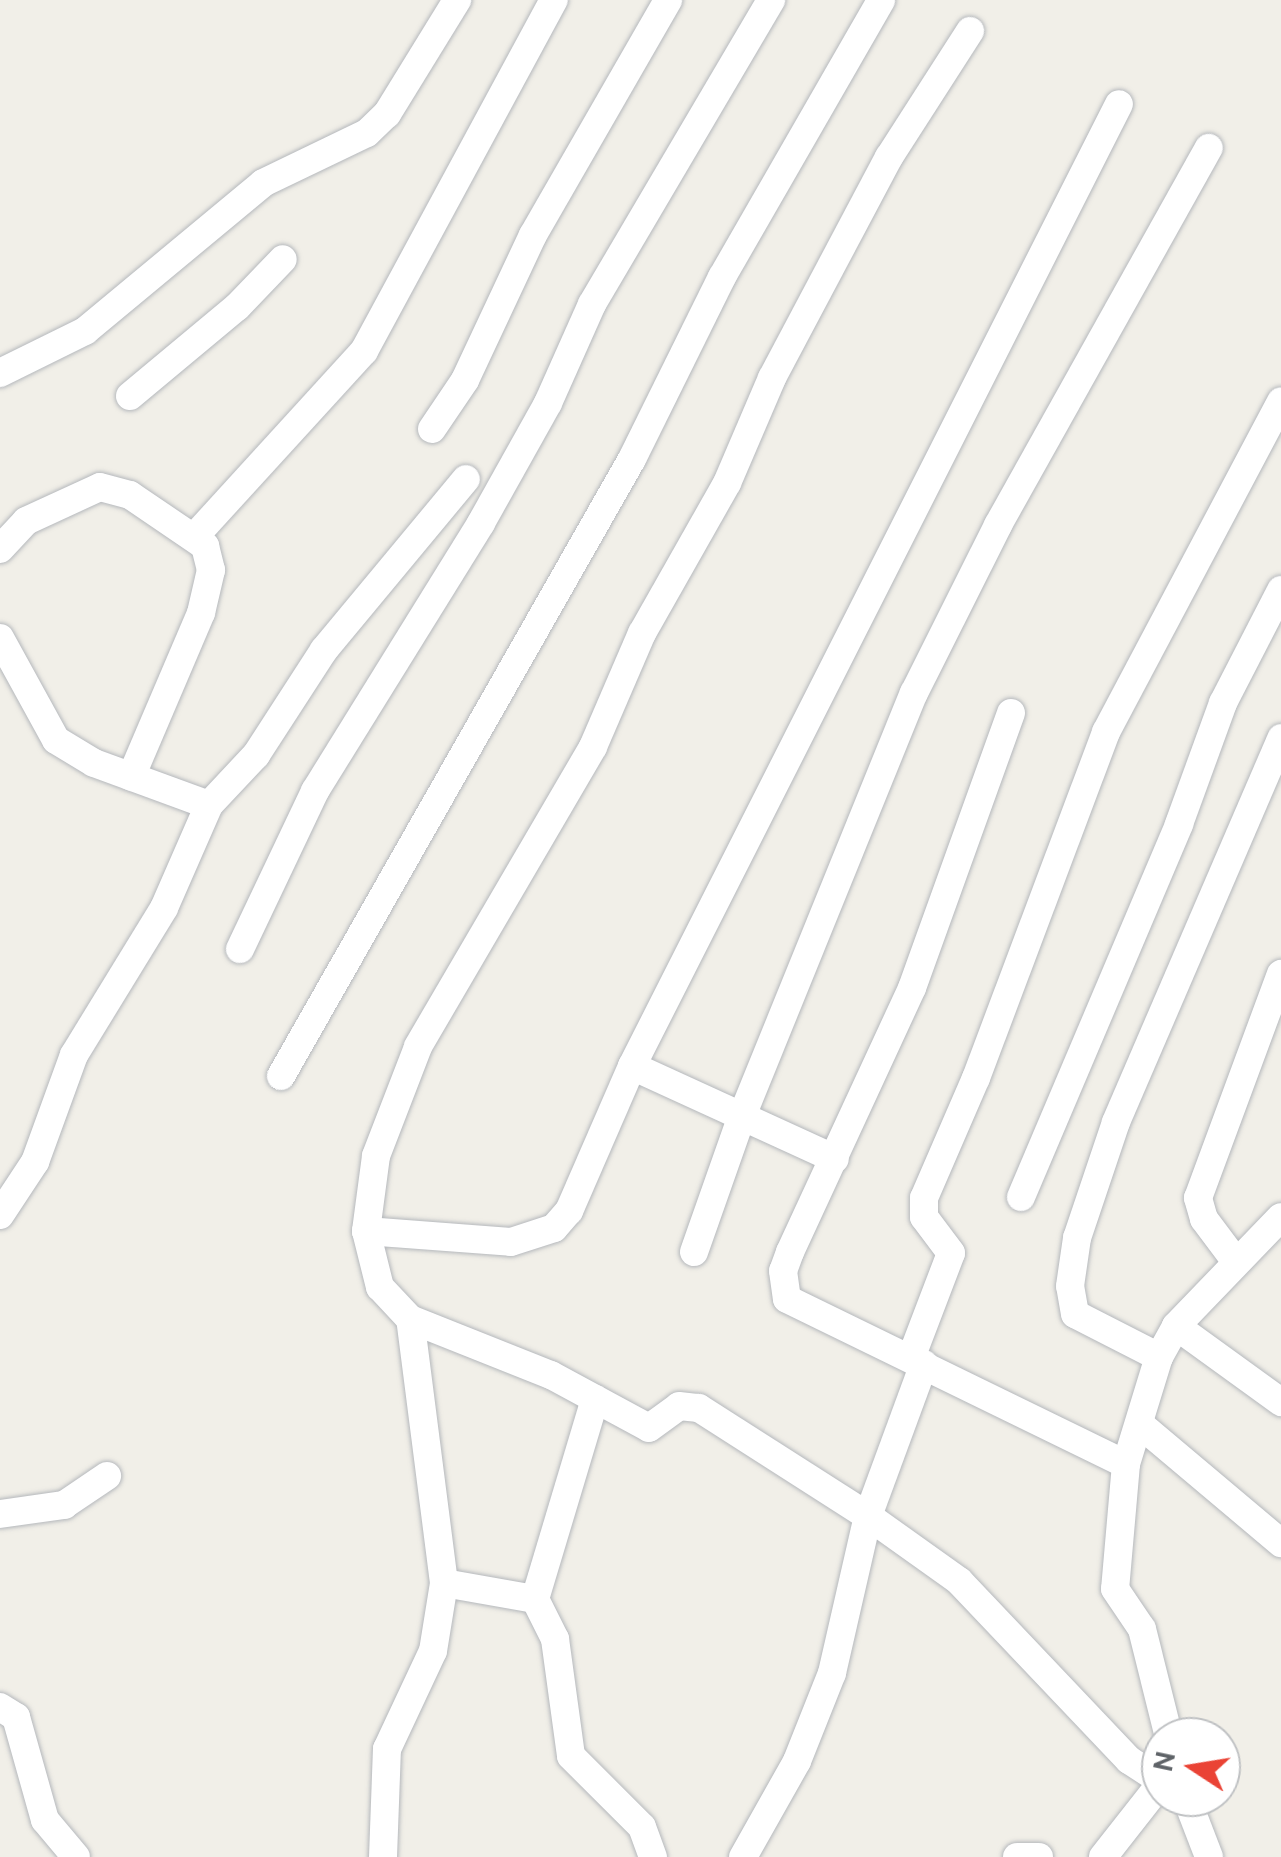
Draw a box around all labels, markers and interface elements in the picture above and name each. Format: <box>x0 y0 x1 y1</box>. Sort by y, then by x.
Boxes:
north arrow <box>1141 1717 1241 1817</box>
text: N <box>1145 1748 1182 1774</box>

